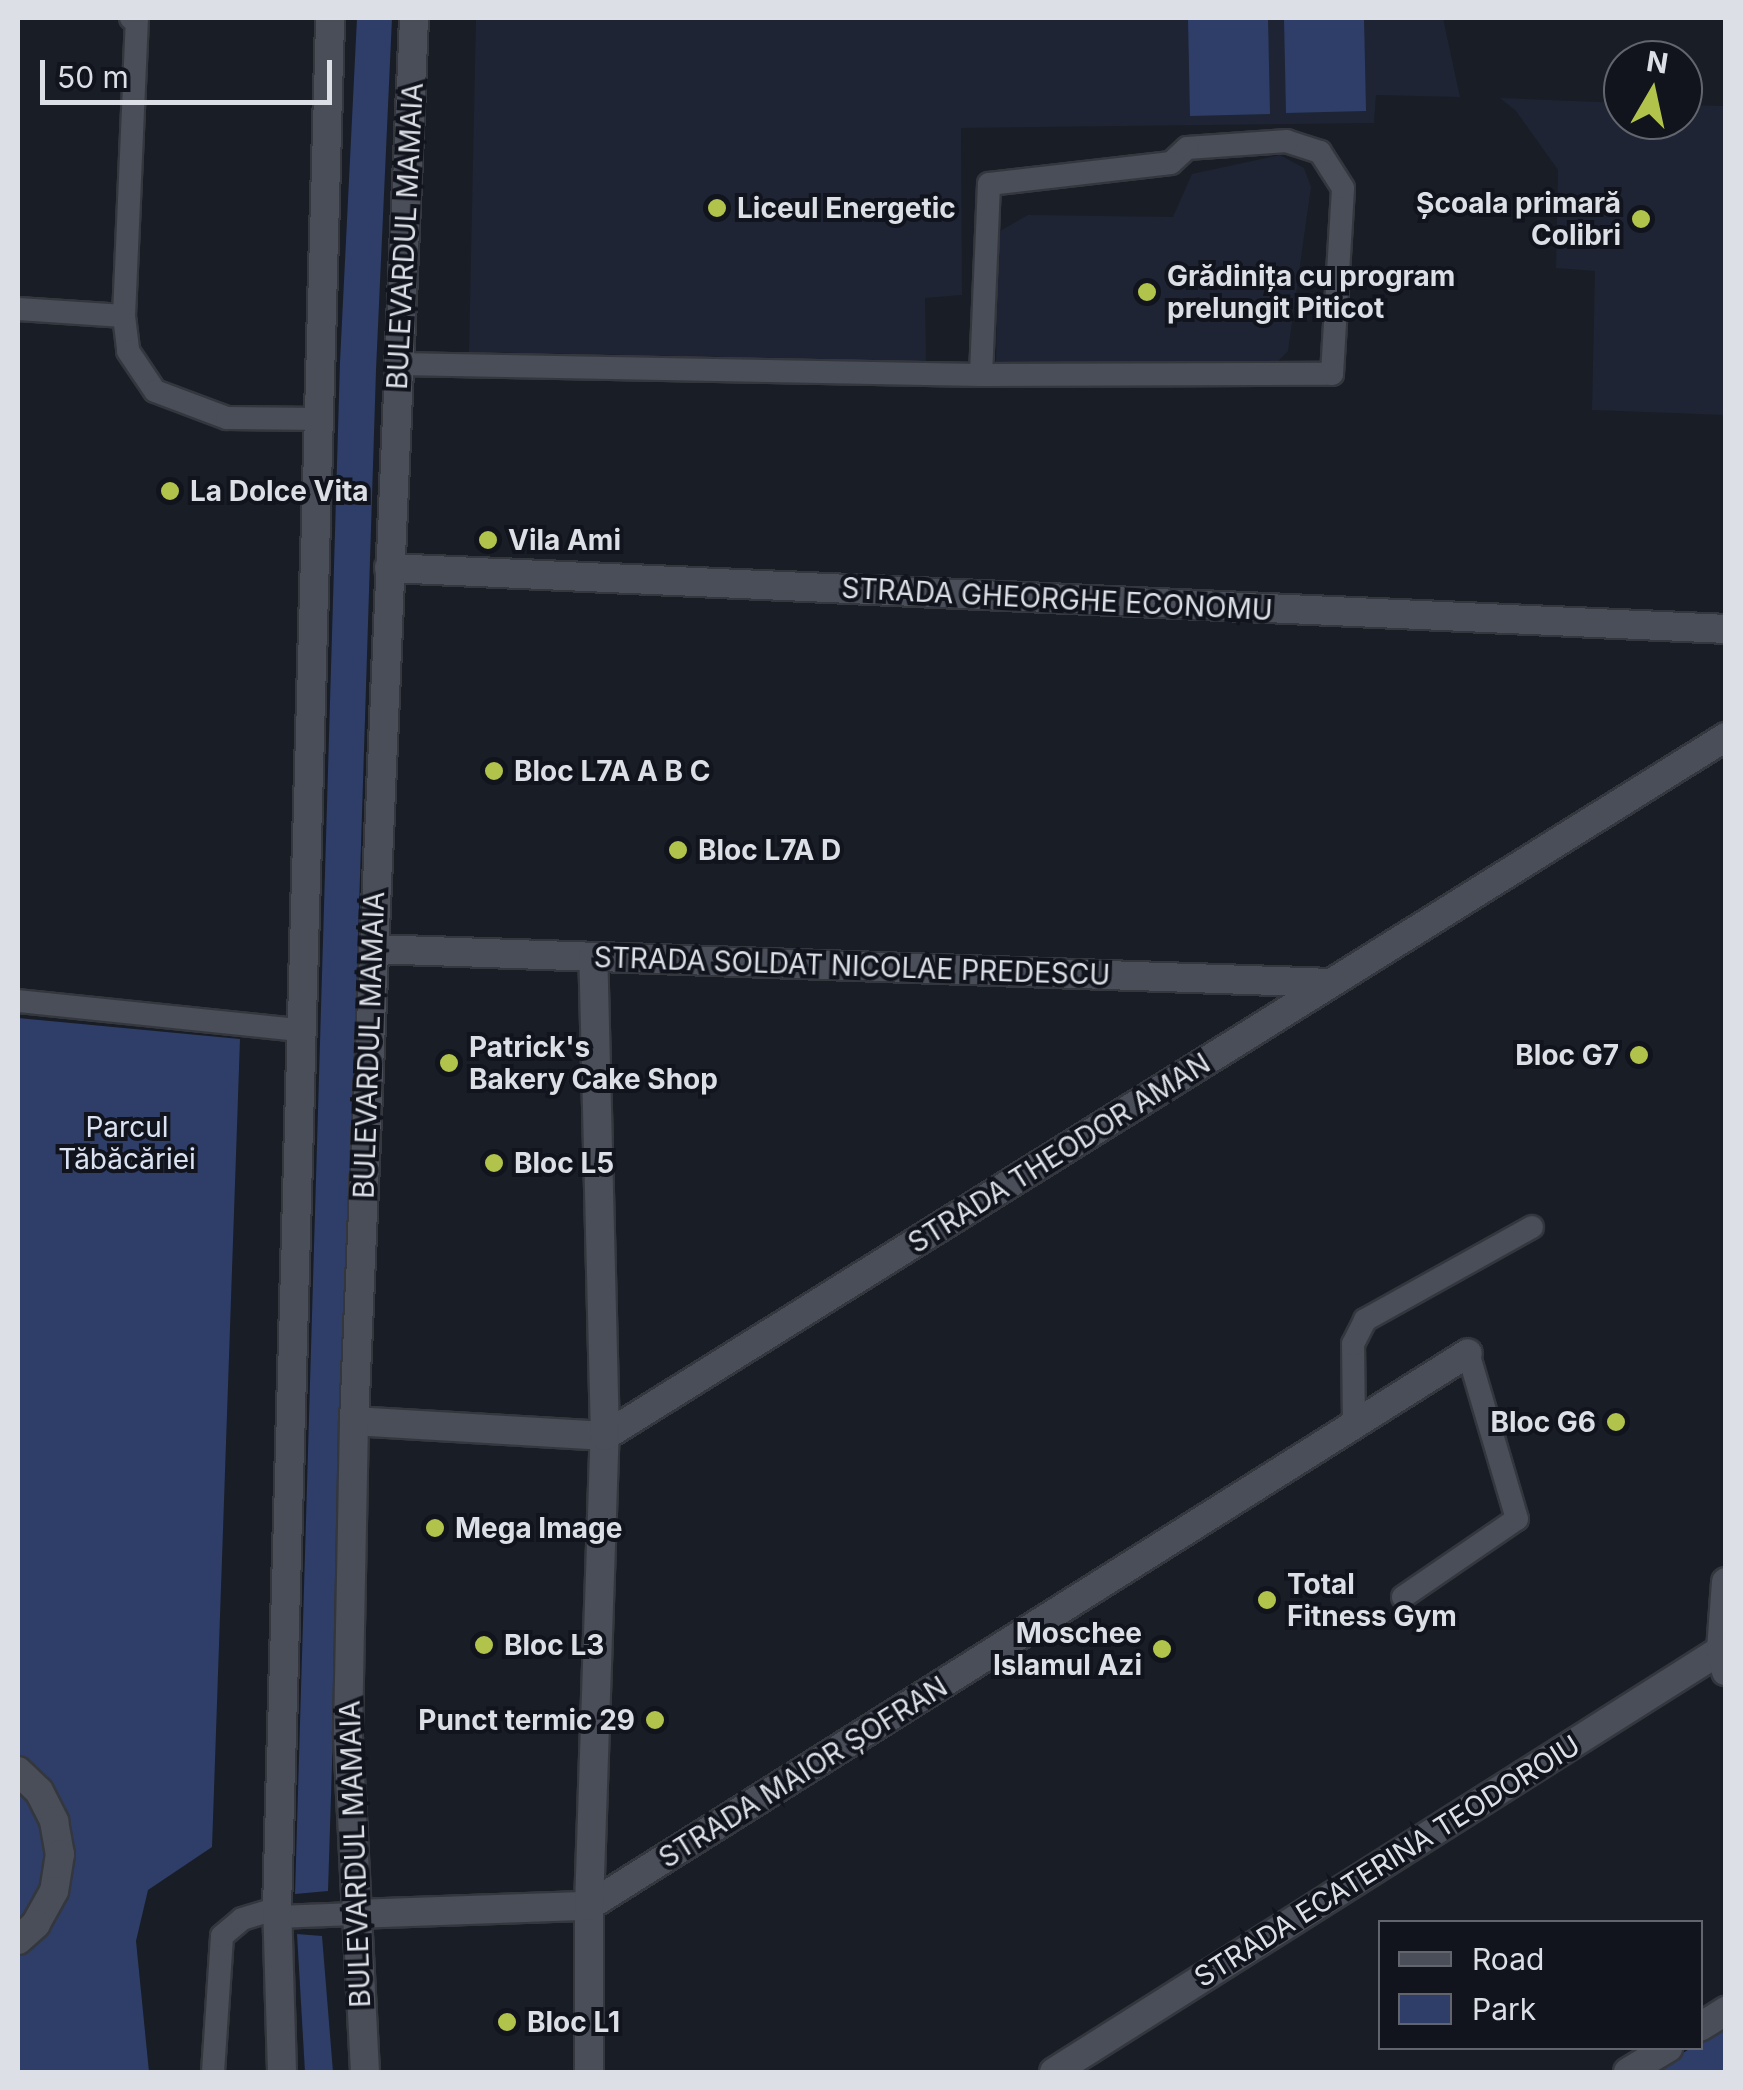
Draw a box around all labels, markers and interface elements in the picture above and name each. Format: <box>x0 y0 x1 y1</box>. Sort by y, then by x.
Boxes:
scale bar <box>45 40 338 102</box>
north arrow <box>1603 40 1703 140</box>
text: N <box>1644 44 1671 81</box>
text: 50 m <box>57 59 129 95</box>
street label: BULEVARDUL MAMAIA <box>380 82 430 390</box>
place label: Școala primară Colibri <box>1416 186 1621 252</box>
place label: Liceul Energetic <box>737 191 956 225</box>
marker: Liceul Energetic <box>706 197 728 219</box>
marker: Școala primară Colibri <box>1630 208 1652 230</box>
place label: Grădinița cu program prelungit Piticot <box>1167 259 1455 325</box>
marker: Grădinița cu program prelungit Piticot <box>1136 281 1158 303</box>
place label: La Dolce Vita <box>190 474 369 508</box>
marker: La Dolce Vita <box>159 480 181 502</box>
place label: Vila Ami <box>508 523 621 557</box>
marker: Vila Ami <box>477 529 499 551</box>
street label: STRADA GHEORGHE ECONOMU <box>841 571 1273 627</box>
place label: Bloc L7A A B C <box>514 754 710 788</box>
marker: Bloc L7A A B C <box>483 760 505 782</box>
place label: Bloc L7A D <box>698 833 841 867</box>
marker: Bloc L7A D <box>667 839 689 861</box>
street label: BULEVARDUL MAMAIA <box>347 891 391 1199</box>
street label: STRADA SOLDAT NICOLAE PREDESCU <box>593 940 1111 992</box>
place label: Patrick's Bakery Cake Shop <box>469 1030 718 1096</box>
place label: Bloc G7 <box>1515 1038 1619 1072</box>
marker: Bloc G7 <box>1628 1044 1650 1066</box>
street label: STRADA THEODOR AMAN <box>902 1046 1216 1260</box>
marker: Patrick's Bakery Cake Shop <box>438 1052 460 1074</box>
park label: Parcul Tăbăcăriei <box>58 1110 196 1176</box>
place label: Bloc L5 <box>514 1146 614 1180</box>
marker: Bloc L5 <box>483 1152 505 1174</box>
place label: Bloc G6 <box>1490 1405 1596 1439</box>
marker: Bloc G6 <box>1605 1411 1627 1433</box>
place label: Mega Image <box>455 1511 622 1545</box>
marker: Mega Image <box>424 1517 446 1539</box>
place label: Total Fitness Gym <box>1287 1567 1457 1633</box>
marker: Total Fitness Gym <box>1256 1589 1278 1611</box>
place label: Moschee Islamul Azi <box>993 1616 1142 1682</box>
place label: Bloc L3 <box>504 1628 604 1662</box>
marker: Bloc L3 <box>473 1634 495 1656</box>
marker: Moschee Islamul Azi <box>1151 1638 1173 1660</box>
street label: STRADA MAIOR ȘOFRAN <box>653 1669 953 1875</box>
street label: BULEVARDUL MAMAIA <box>333 1700 377 2008</box>
place label: Punct termic 29 <box>418 1703 635 1737</box>
marker: Punct termic 29 <box>644 1709 666 1731</box>
street label: STRADA ECATERINA TEODOROIU <box>1188 1728 1586 1994</box>
legend <box>1378 1920 1703 2050</box>
text: Road <box>1472 1941 1544 1977</box>
text: Park <box>1472 1991 1536 2027</box>
place label: Bloc L1 <box>527 2005 620 2039</box>
marker: Bloc L1 <box>496 2011 518 2033</box>

